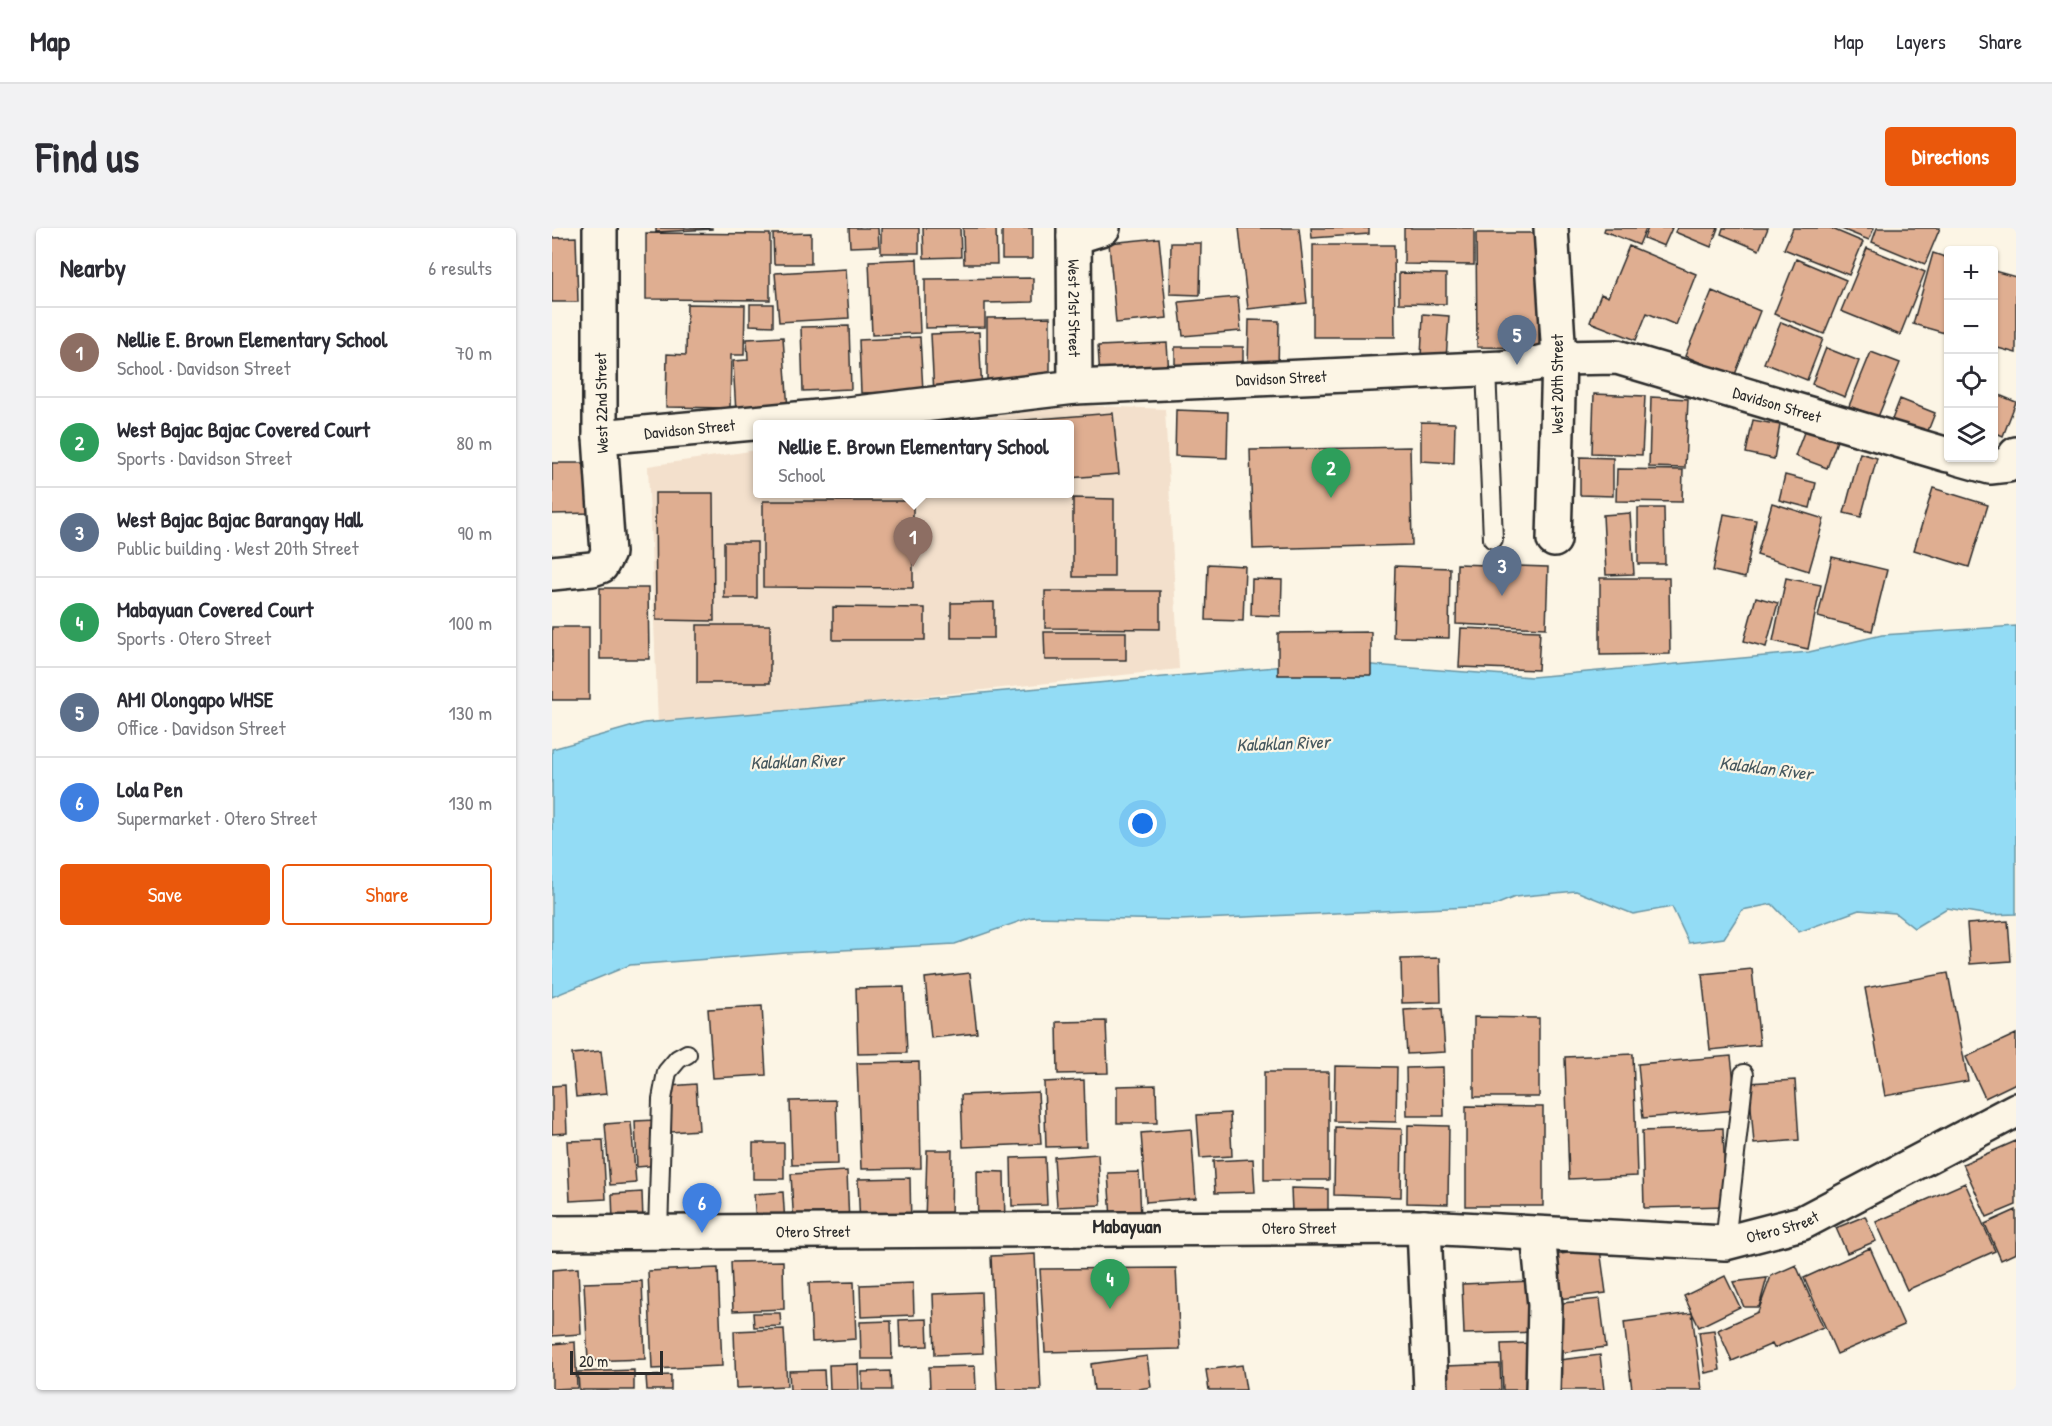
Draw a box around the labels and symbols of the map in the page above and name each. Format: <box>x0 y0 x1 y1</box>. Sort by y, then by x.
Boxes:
street label: West 21st Street <box>1063 259 1086 357</box>
pin: 5 <box>1498 316 1536 365</box>
street label: West 20th Street <box>1546 334 1568 434</box>
street label: West 22nd Street <box>589 352 613 454</box>
street label: Davidson Street <box>1235 365 1328 391</box>
street label: Davidson Street <box>1730 381 1824 428</box>
street label: Davidson Street <box>643 414 736 444</box>
pin: 2 <box>1312 448 1350 498</box>
pin: 1 <box>894 518 932 567</box>
pin: 3 <box>1482 546 1522 596</box>
water label: Kalaklan River <box>1236 729 1332 757</box>
water label: Kalaklan River <box>750 747 846 775</box>
water label: Kalaklan River <box>1718 750 1816 786</box>
your location <box>1128 809 1157 838</box>
pin: 6 <box>682 1184 722 1233</box>
street label: Otero Street <box>1744 1205 1823 1248</box>
district label: Mabayuan <box>1092 1212 1162 1240</box>
street label: Otero Street <box>1262 1217 1337 1239</box>
street label: Otero Street <box>776 1220 851 1242</box>
pin: 4 <box>1090 1260 1130 1309</box>
scale bar <box>570 1348 663 1376</box>

